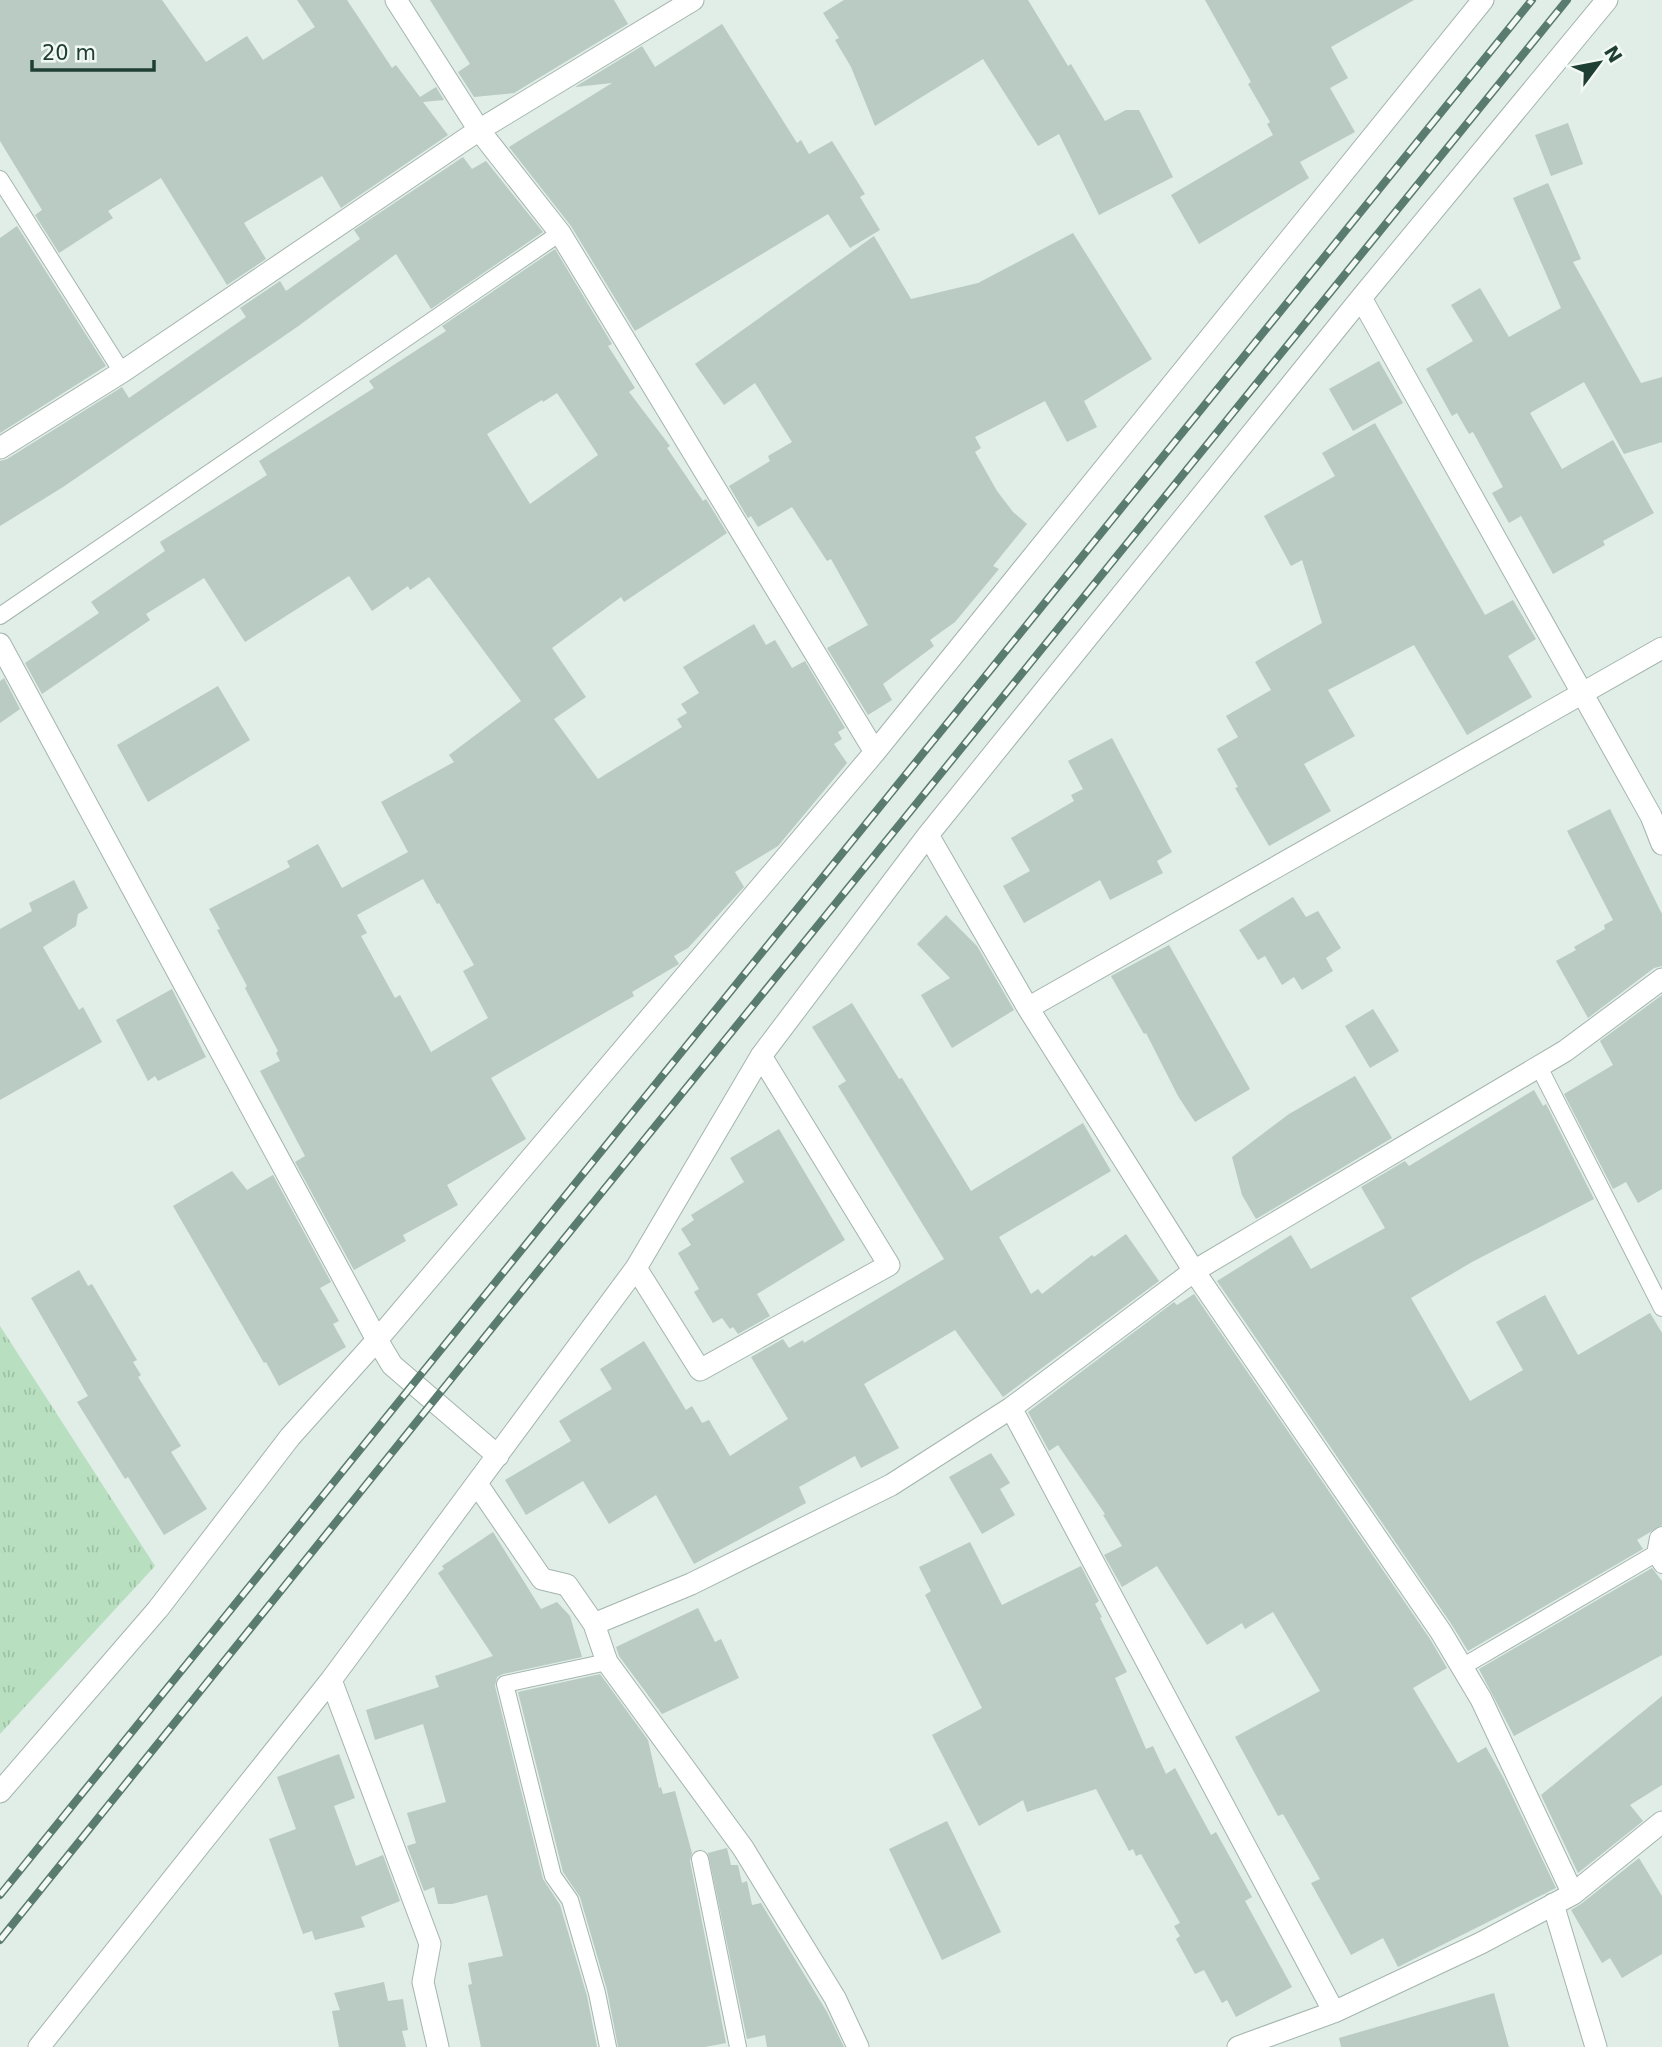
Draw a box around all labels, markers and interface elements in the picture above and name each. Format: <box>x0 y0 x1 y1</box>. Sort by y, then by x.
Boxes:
scale bar <box>32 28 154 72</box>
north arrow <box>1564 28 1634 98</box>
text: 20 m <box>42 41 96 65</box>
text: N <box>1600 41 1627 67</box>

